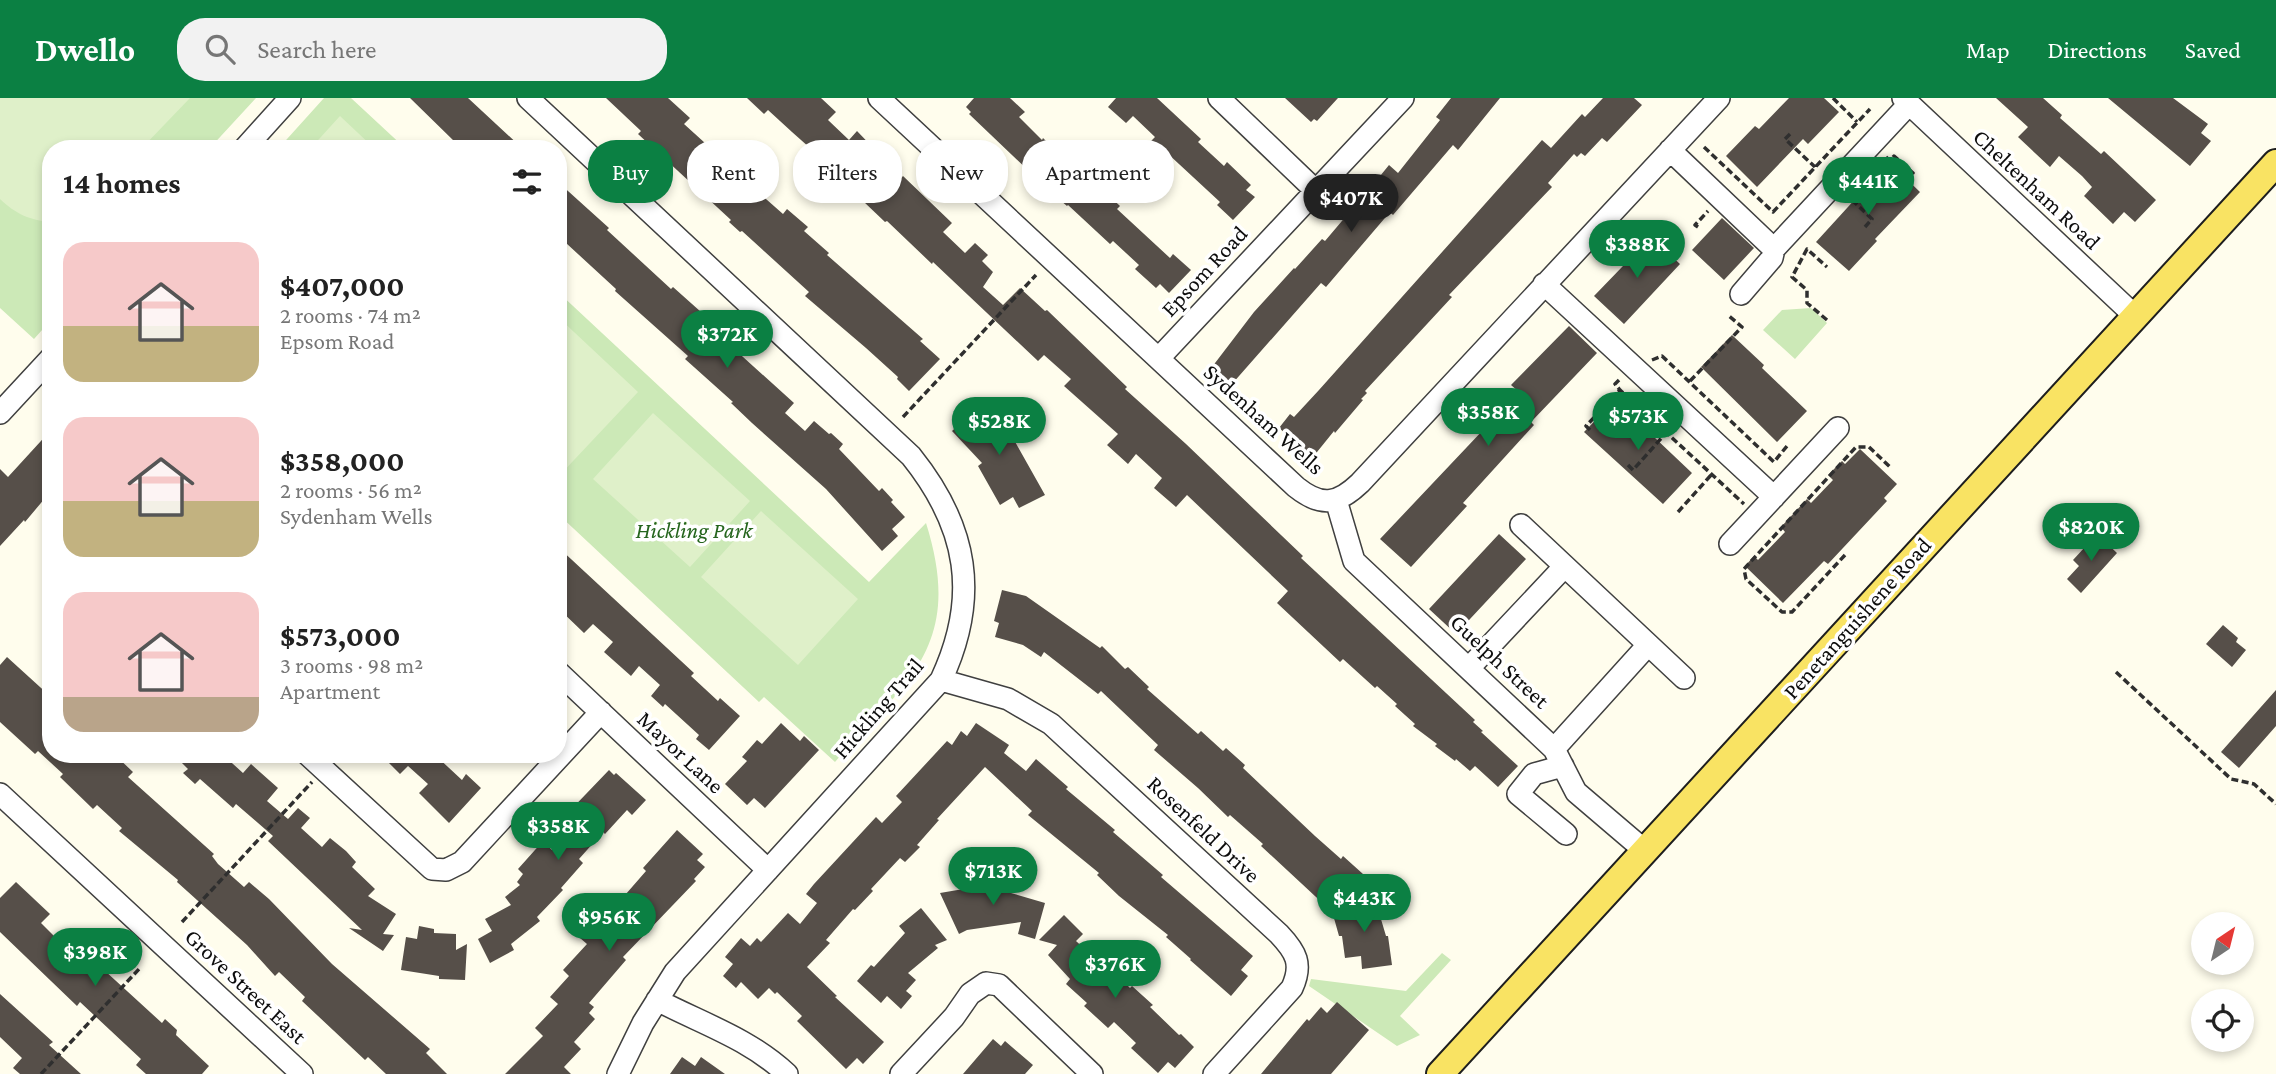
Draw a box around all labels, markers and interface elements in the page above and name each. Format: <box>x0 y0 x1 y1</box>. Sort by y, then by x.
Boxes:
search box <box>177 18 667 81</box>
icon: search <box>201 30 239 68</box>
text: Dwello <box>35 31 135 68</box>
text: Search here <box>257 35 377 64</box>
text: Map <box>1966 36 2010 63</box>
text: Directions <box>2048 36 2147 63</box>
text: Saved <box>2185 36 2241 63</box>
street label: Cheltenham Road <box>1968 123 2106 255</box>
chip: Buy <box>588 140 673 203</box>
chip: Rent <box>687 140 779 203</box>
chip: Filters <box>793 140 902 203</box>
chip: New <box>916 140 1008 203</box>
chip: Apartment <box>1022 140 1174 203</box>
pin: $441K <box>1819 158 1917 217</box>
icon: filters <box>508 163 546 201</box>
text: 14 homes <box>63 166 181 199</box>
text: $441K <box>1838 167 1898 193</box>
pin: $407K <box>1302 174 1400 234</box>
text: $407K <box>1319 184 1383 210</box>
street label: Epsom Road <box>1155 220 1253 322</box>
pin: $388K <box>1588 220 1686 280</box>
text: $388K <box>1605 230 1669 256</box>
text: $407,000 <box>280 269 405 302</box>
icon: home <box>119 270 203 354</box>
text: 2 rooms · 74 m² <box>280 302 421 328</box>
pin: $372K <box>678 310 776 370</box>
text: $372K <box>697 320 757 346</box>
text: Epsom Road <box>280 328 394 354</box>
street label: Sydenham Wells <box>1199 358 1329 480</box>
pin: $358K <box>1439 388 1537 448</box>
pin: $573K <box>1589 392 1687 452</box>
pin: $528K <box>950 398 1048 457</box>
text: $358K <box>1457 398 1519 424</box>
text: $573K <box>1608 402 1668 428</box>
text: $528K <box>968 407 1030 433</box>
text: $358,000 <box>280 444 405 477</box>
icon: home <box>119 445 203 529</box>
text: 2 rooms · 56 m² <box>280 477 422 503</box>
text: Sydenham Wells <box>280 503 433 529</box>
pin: $820K <box>2042 504 2140 563</box>
text: $820K <box>2058 513 2124 539</box>
park label: Hickling Park <box>635 517 754 543</box>
street label: Penetanguishene Road <box>1778 532 1936 704</box>
street label: Guelph Street <box>1445 609 1555 714</box>
text: $573,000 <box>280 619 401 652</box>
icon: home <box>119 620 203 704</box>
text: 3 rooms · 98 m² <box>280 652 423 678</box>
street label: Hickling Trail <box>827 653 929 763</box>
text: Apartment <box>280 678 380 704</box>
street label: Mayor Lane <box>632 705 730 799</box>
street label: Rosenfeld Drive <box>1142 770 1266 888</box>
pin: $358K <box>509 802 607 862</box>
text: $358K <box>527 812 589 838</box>
pin: $713K <box>944 848 1042 907</box>
text: $713K <box>964 857 1022 883</box>
pin: $443K <box>1315 874 1413 934</box>
text: $443K <box>1333 884 1395 910</box>
pin: $956K <box>560 894 658 953</box>
text: $956K <box>578 903 640 929</box>
north arrow <box>2191 912 2254 975</box>
map controls <box>2191 912 2254 1052</box>
street label: Grove Street East <box>180 923 312 1049</box>
pin: $398K <box>46 928 144 988</box>
text: $398K <box>63 938 127 964</box>
pin: $376K <box>1066 940 1164 1000</box>
text: $376K <box>1085 950 1145 976</box>
button: locate <box>2191 989 2254 1052</box>

